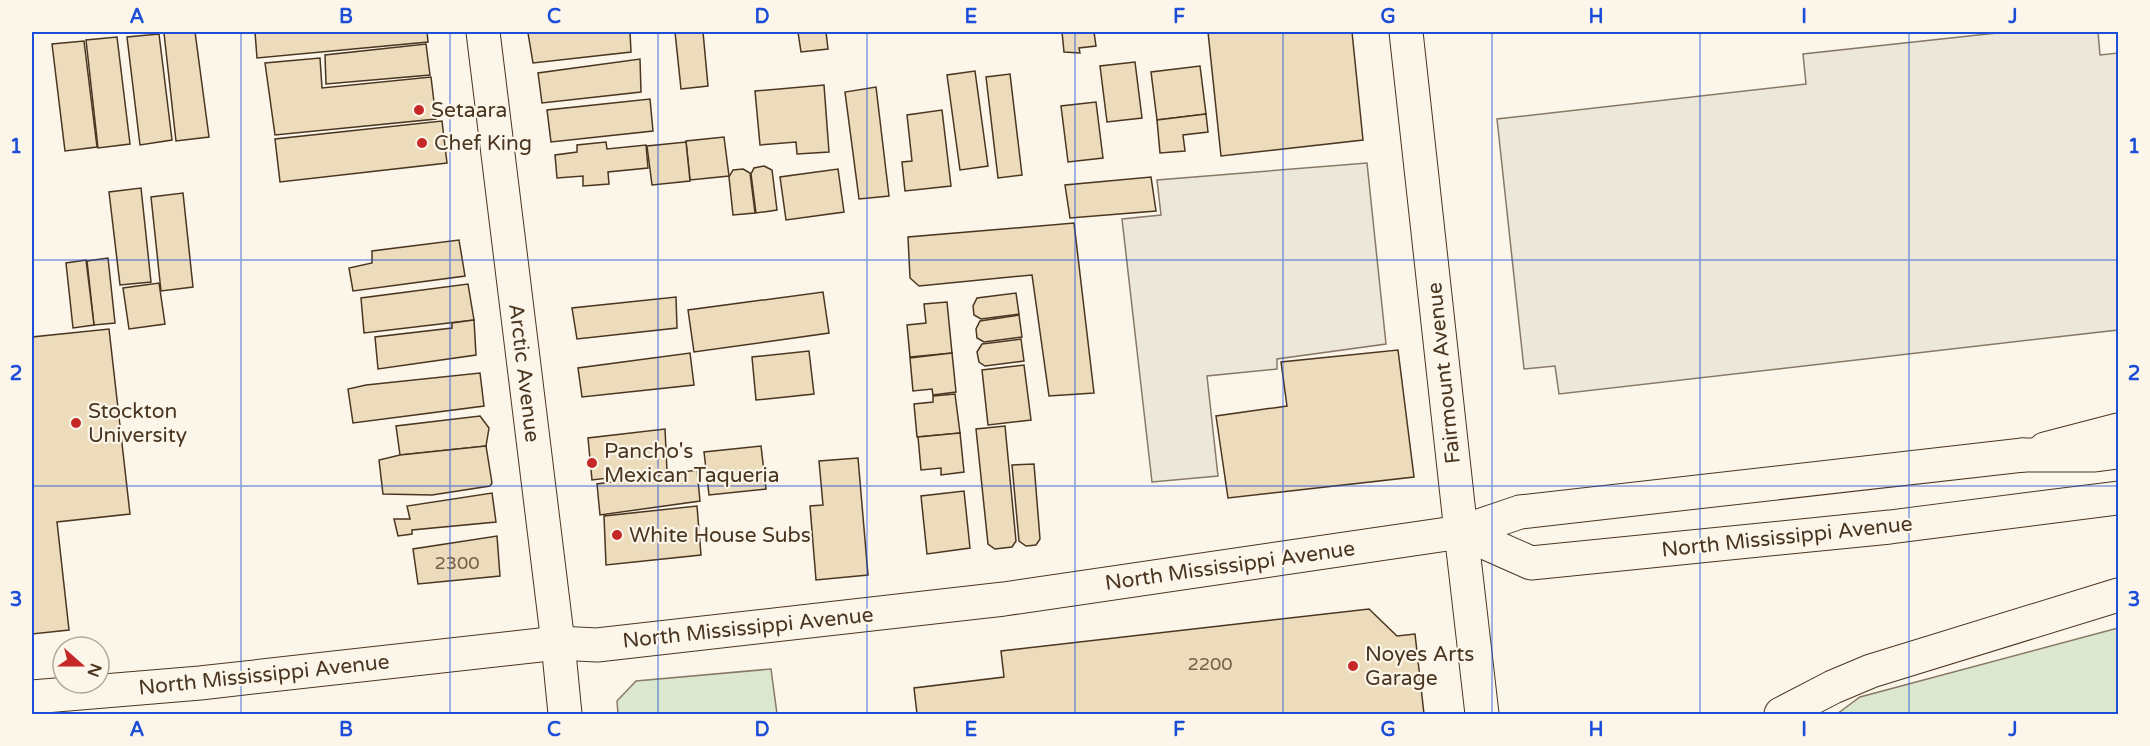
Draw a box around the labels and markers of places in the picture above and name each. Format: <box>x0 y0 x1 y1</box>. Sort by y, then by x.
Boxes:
place label: Setaara <box>431 98 507 123</box>
marker: Setaara <box>412 103 426 117</box>
place label: Chef King <box>434 131 532 156</box>
marker: Chef King <box>415 136 429 150</box>
place label: Stockton University <box>88 399 187 448</box>
marker: Stockton University <box>69 416 83 430</box>
place label: Pancho's Mexican Taqueria <box>604 439 780 488</box>
marker: Pancho's Mexican Taqueria <box>585 456 599 470</box>
place label: White House Subs <box>629 523 811 548</box>
marker: White House Subs <box>610 528 624 542</box>
place label: Noyes Arts Garage <box>1365 642 1474 691</box>
marker: Noyes Arts Garage <box>1346 659 1360 673</box>

